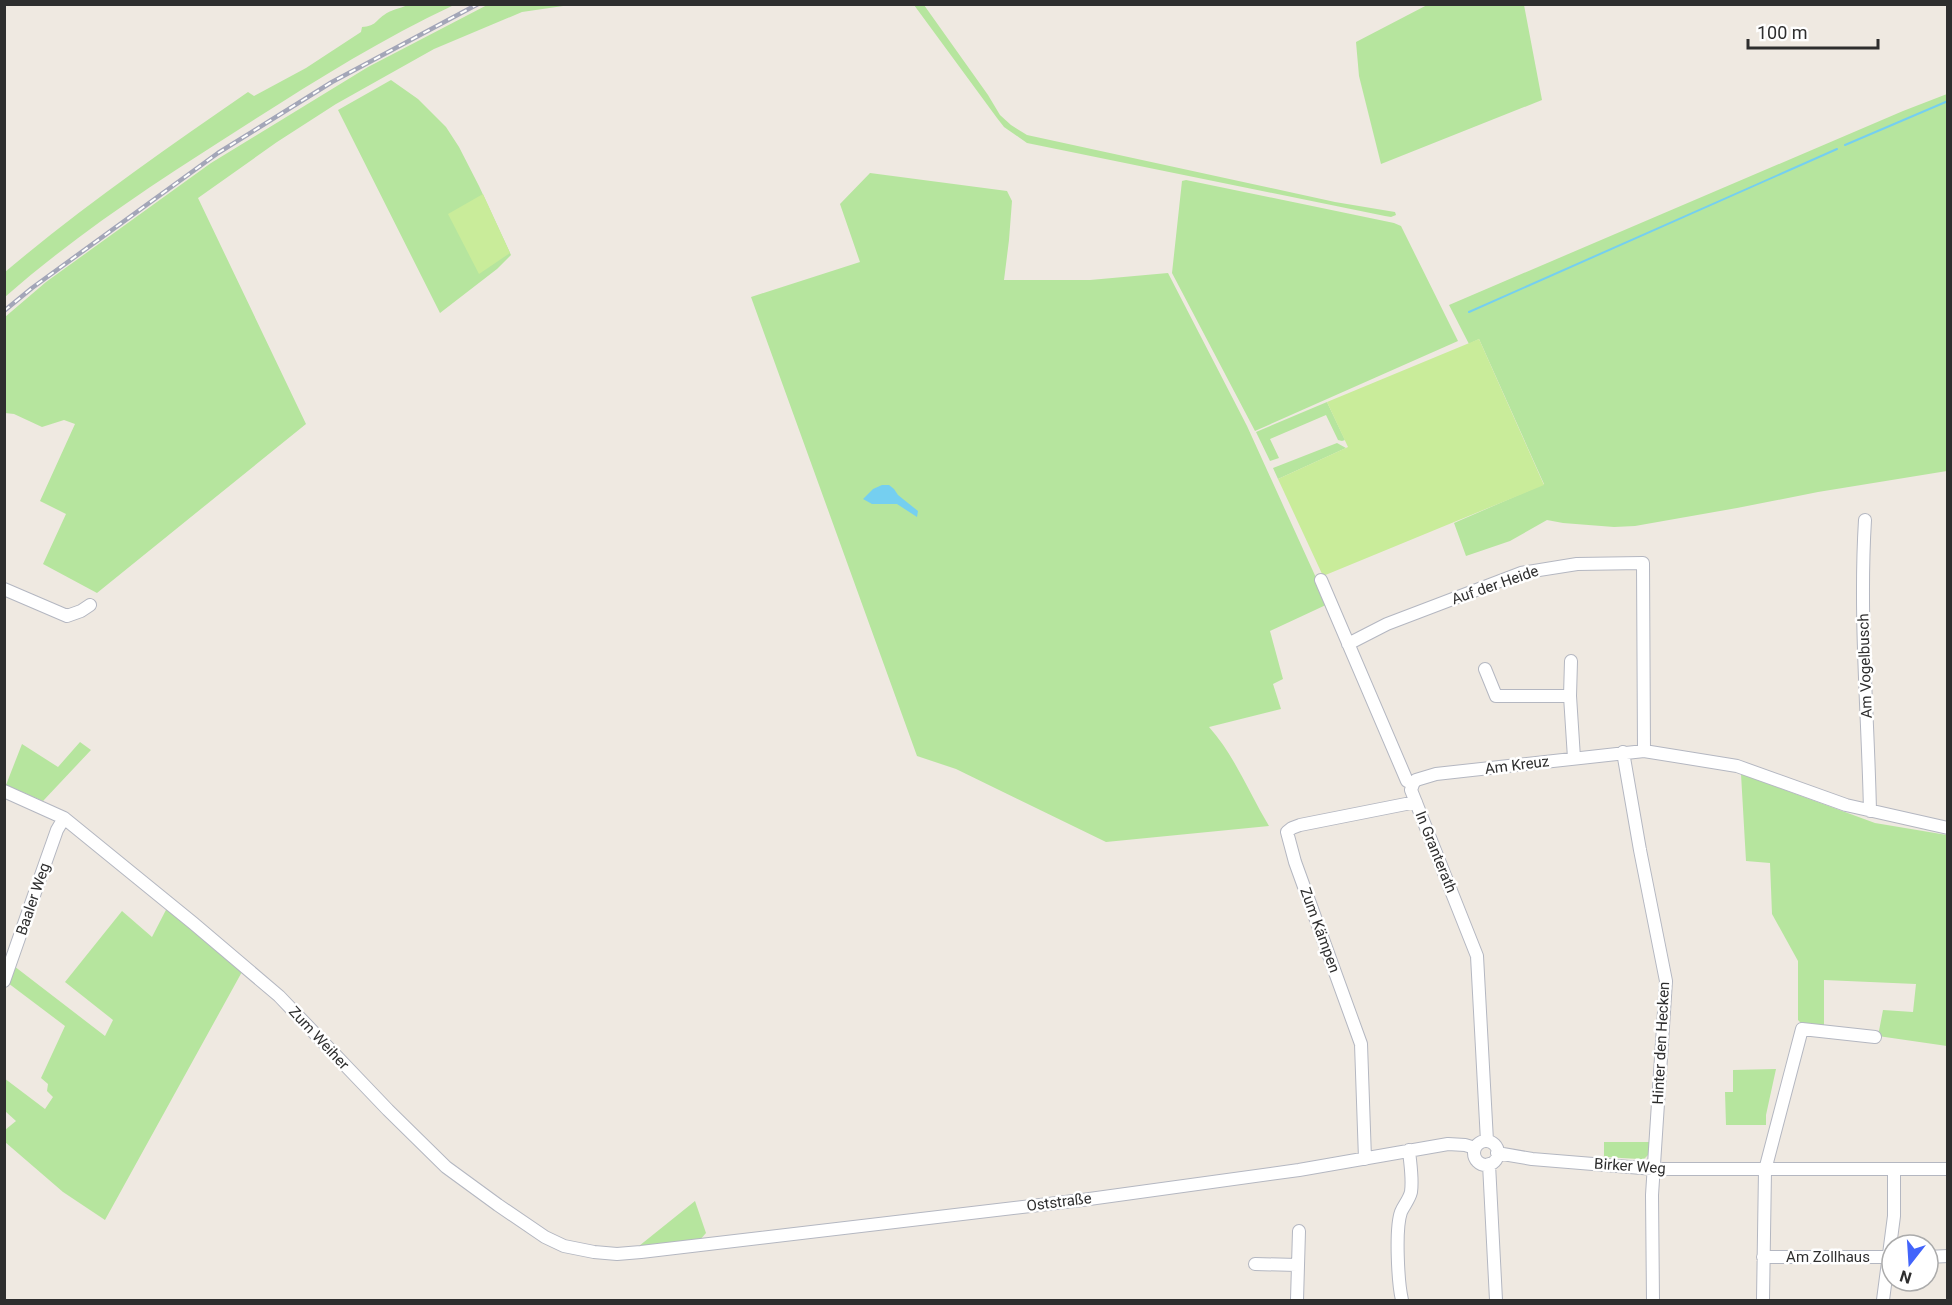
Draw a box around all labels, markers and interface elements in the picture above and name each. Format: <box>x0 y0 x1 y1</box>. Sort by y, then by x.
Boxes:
scale bar <box>1748 12 1878 50</box>
text: 100 m <box>1757 22 1808 43</box>
street label: Auf der Heide <box>1449 562 1541 608</box>
street label: Am Vogelbusch <box>1854 613 1876 719</box>
street label: Am Kreuz <box>1484 752 1550 778</box>
street label: In Granterath <box>1411 809 1461 895</box>
street label: Baaler Weg <box>12 860 54 938</box>
street label: Zum Kämpen <box>1296 885 1344 975</box>
street label: Hinter den Hecken <box>1649 981 1673 1105</box>
street label: Zum Weiher <box>285 1003 353 1073</box>
street label: Birker Weg <box>1594 1155 1666 1177</box>
street label: Oststraße <box>1025 1189 1093 1215</box>
north arrow <box>1880 1233 1940 1293</box>
street label: Am Zollhaus <box>1786 1248 1870 1266</box>
text: N <box>1898 1266 1914 1288</box>

